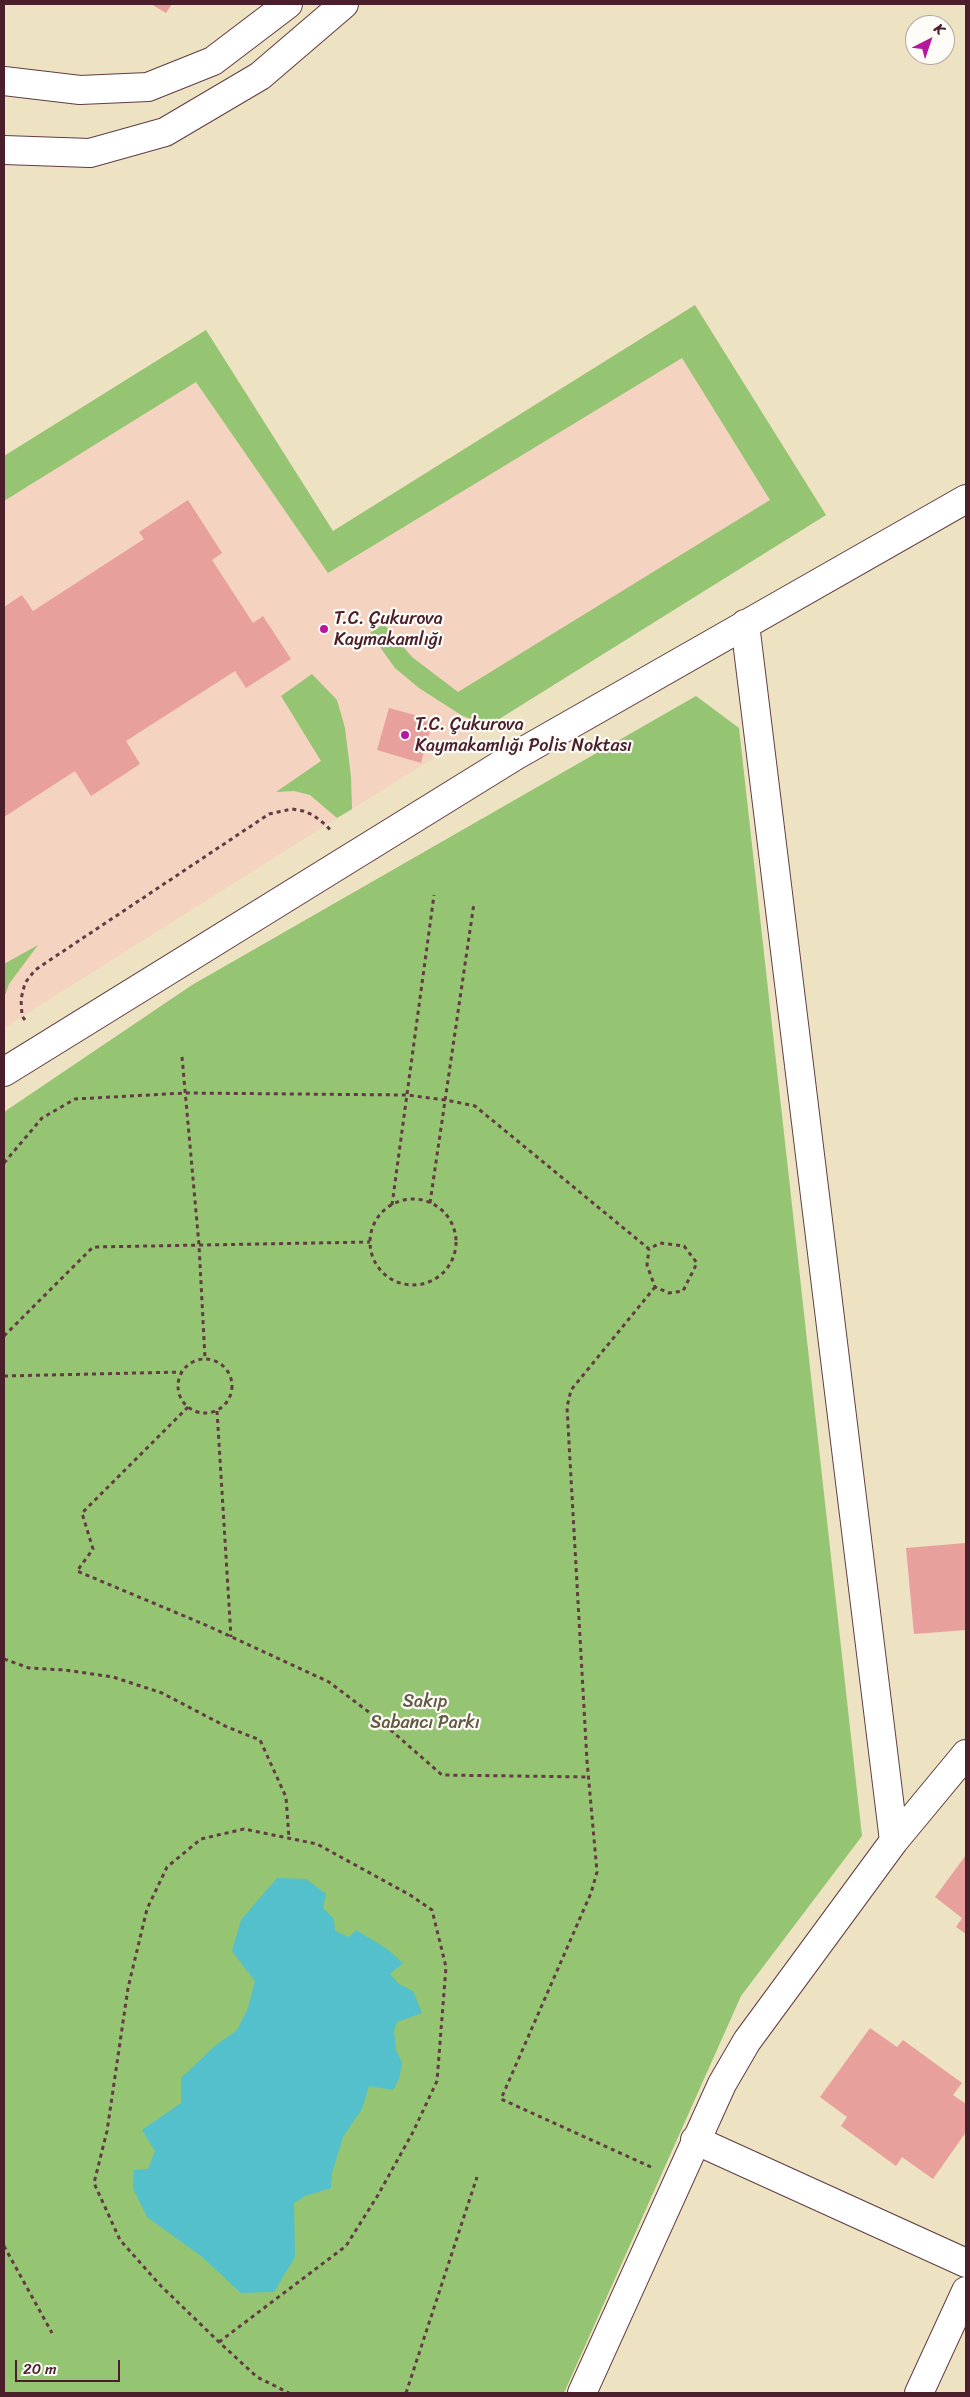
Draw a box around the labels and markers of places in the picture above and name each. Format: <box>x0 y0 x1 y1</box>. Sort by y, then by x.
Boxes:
place label: T.C. Çukurova Kaymakamlığı <box>334 608 443 650</box>
marker: T.C. Çukurova Kaymakamlığı <box>318 623 330 635</box>
place label: T.C. Çukurova Kaymakamlığı Polis Noktası <box>415 714 632 756</box>
marker: T.C. Çukurova Kaymakamlığı Polis Noktası <box>399 729 411 741</box>

